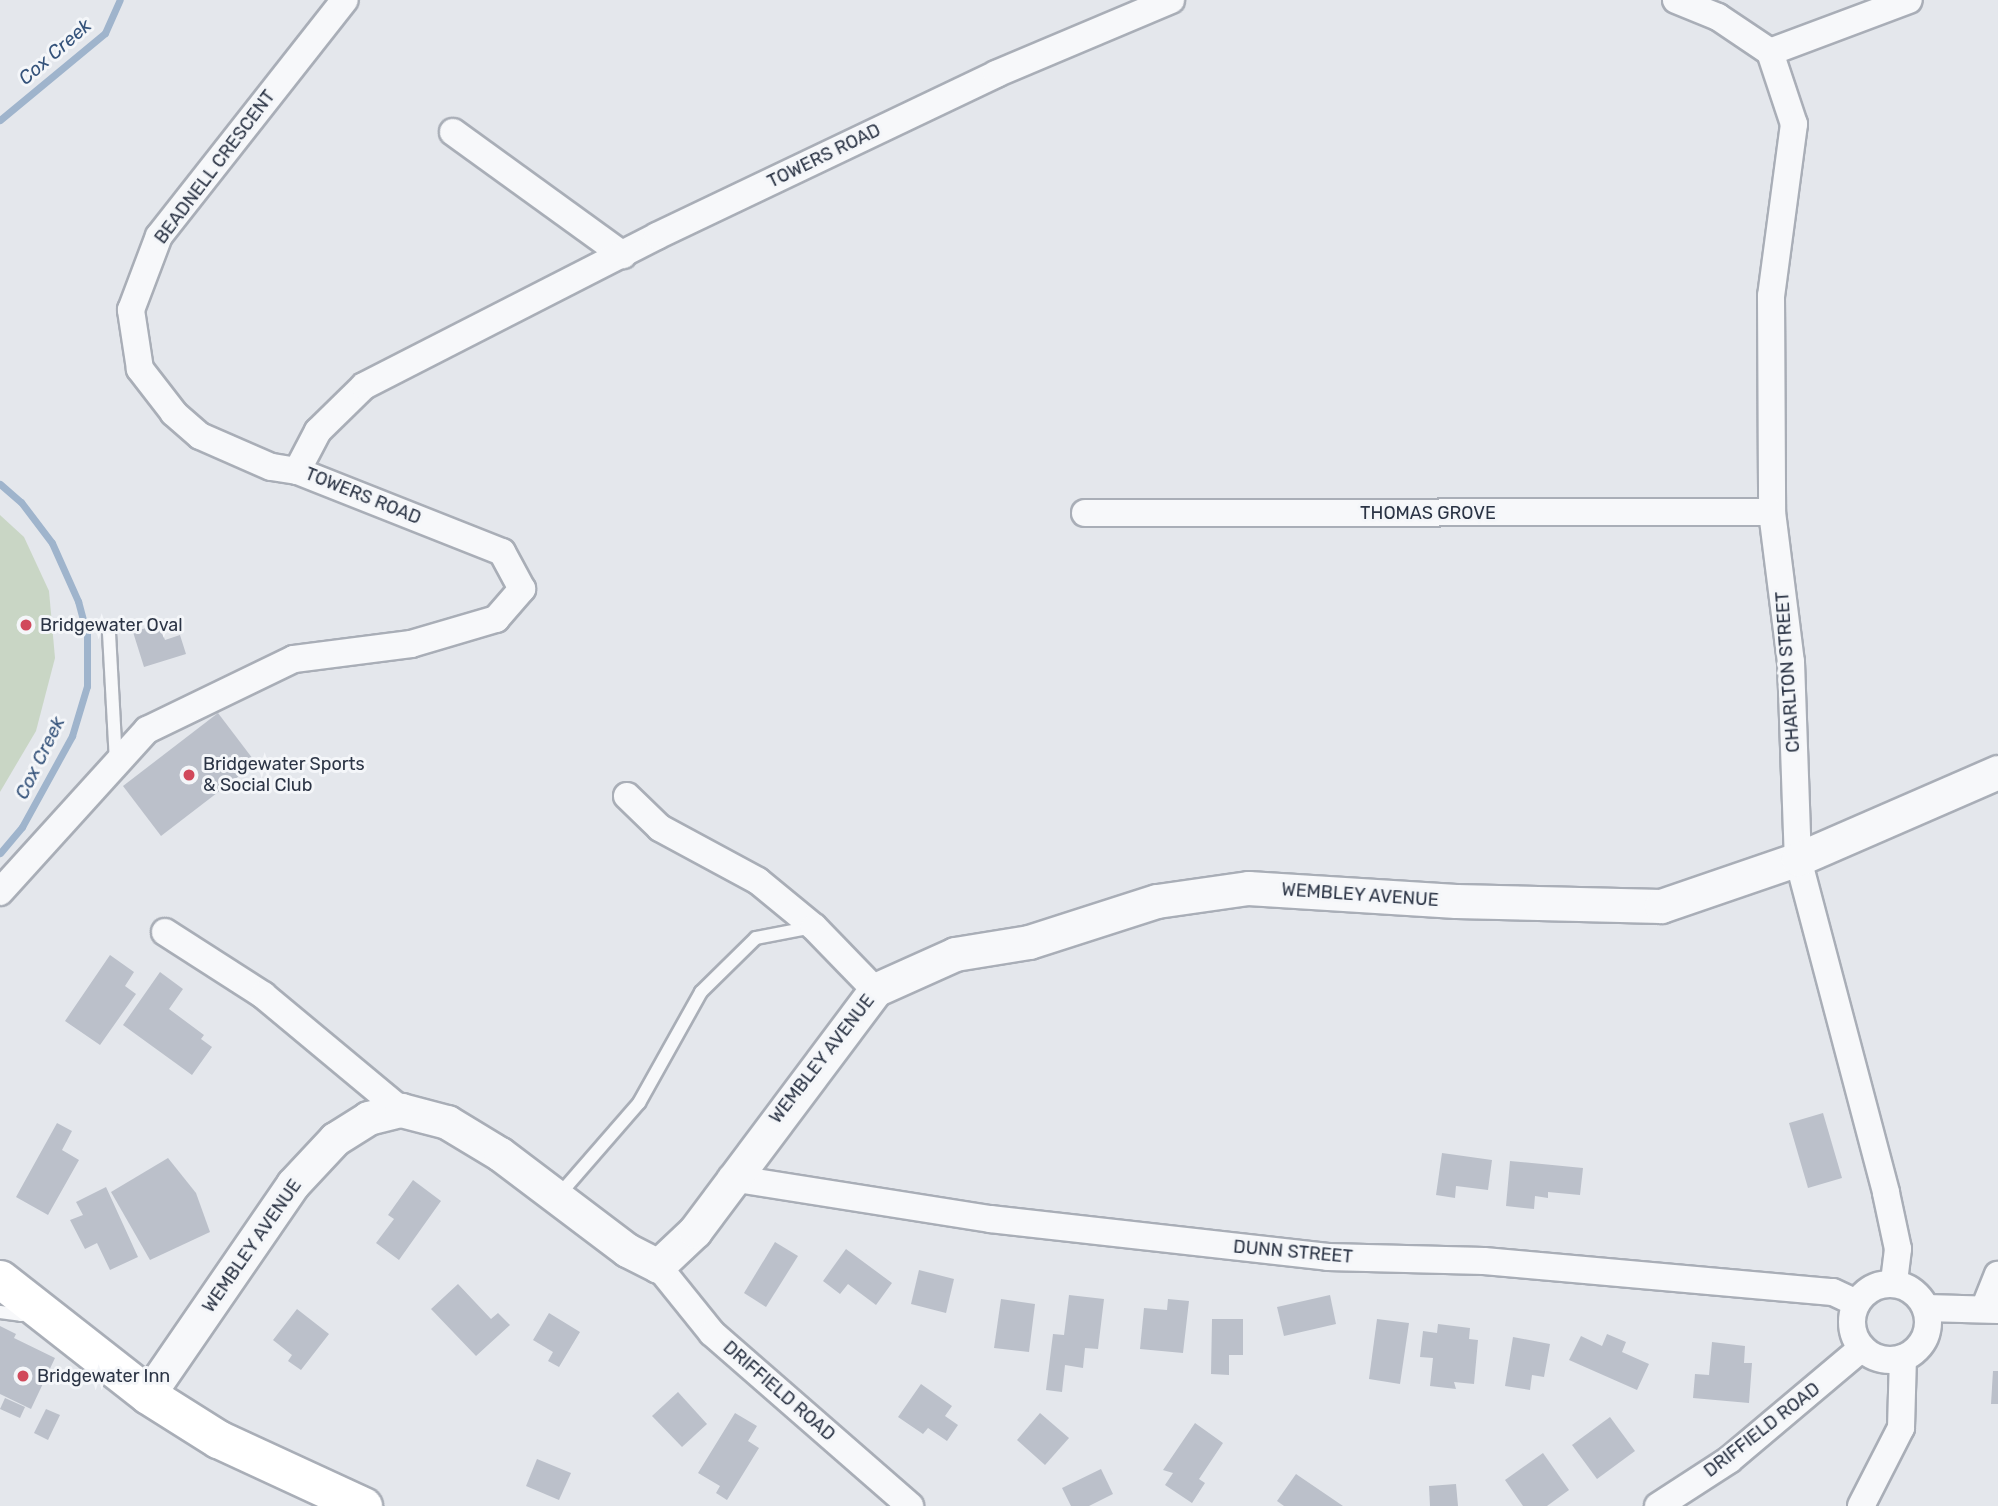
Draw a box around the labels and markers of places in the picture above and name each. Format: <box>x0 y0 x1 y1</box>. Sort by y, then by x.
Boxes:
place label: Bridgewater Oval <box>40 614 183 636</box>
marker: Bridgewater Oval <box>18 617 34 633</box>
place label: Bridgewater Sports & Social Club <box>203 754 365 796</box>
marker: Bridgewater Sports & Social Club <box>181 767 197 783</box>
place label: Bridgewater Inn <box>37 1365 171 1387</box>
marker: Bridgewater Inn <box>15 1368 31 1384</box>

